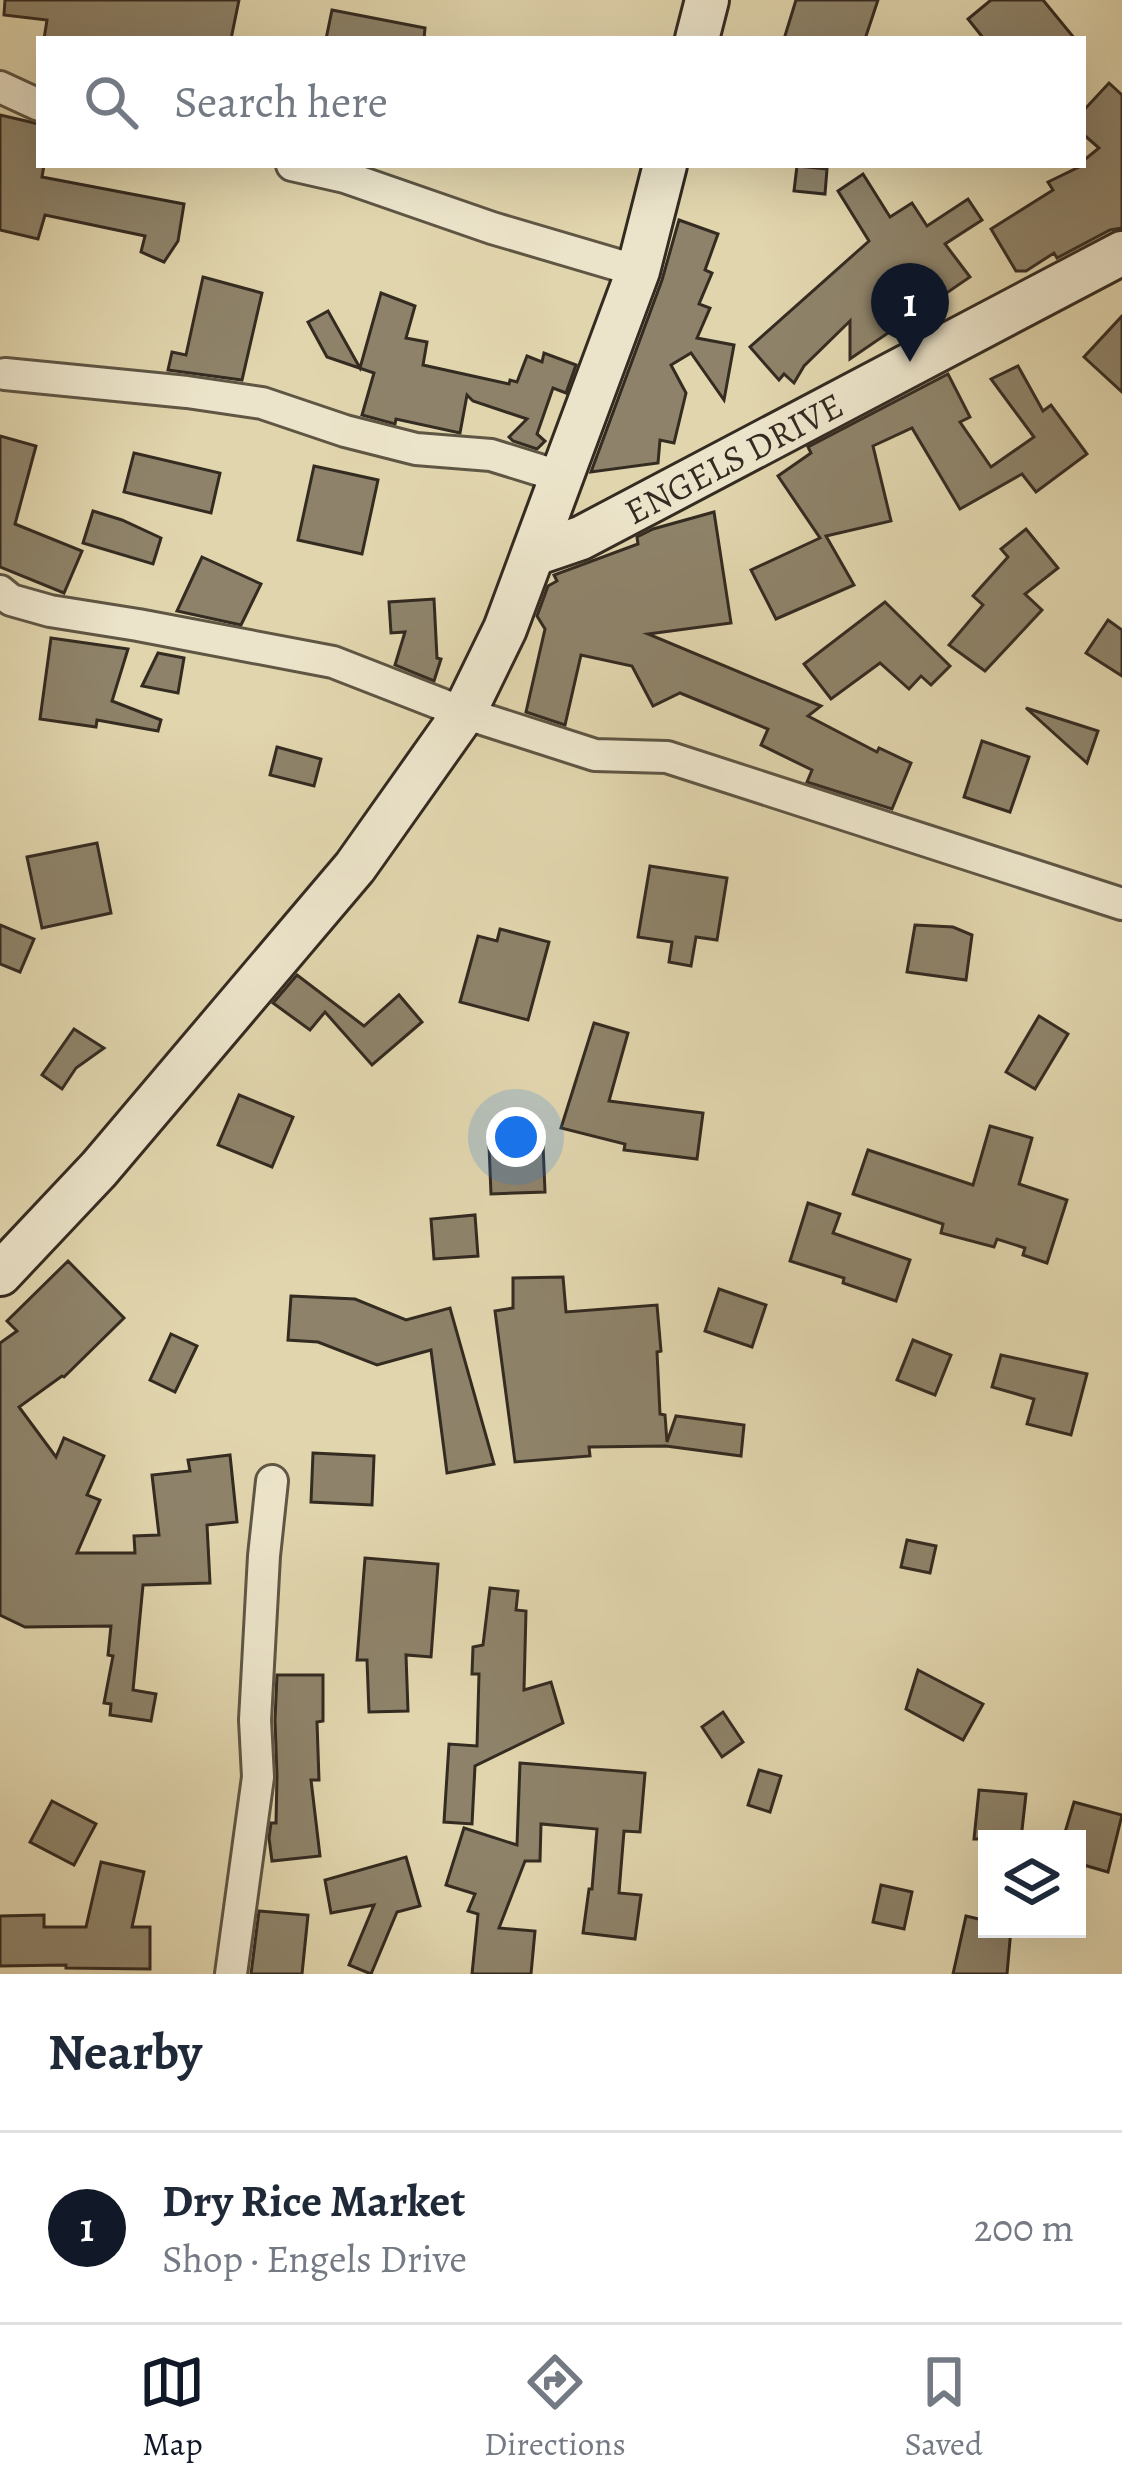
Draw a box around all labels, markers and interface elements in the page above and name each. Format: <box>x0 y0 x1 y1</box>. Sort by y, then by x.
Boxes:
search box <box>36 36 1086 168</box>
icon: search <box>78 69 144 135</box>
text: Search here <box>174 71 388 133</box>
pin: 1 <box>871 263 949 362</box>
street label: ENGELS DRIVE <box>616 380 852 536</box>
your location <box>486 1107 546 1167</box>
map controls <box>978 1830 1086 1938</box>
button: layers <box>978 1830 1086 1938</box>
text: Nearby <box>48 2017 202 2087</box>
text: Dry Rice Market <box>162 2170 465 2232</box>
text: 1 <box>80 2201 94 2254</box>
text: 200 m <box>974 2201 1074 2254</box>
text: Shop · Engels Drive <box>162 2232 467 2285</box>
tab: Map <box>139 2349 205 2466</box>
tab: Directions <box>484 2349 626 2466</box>
tab: Saved <box>904 2349 983 2466</box>

